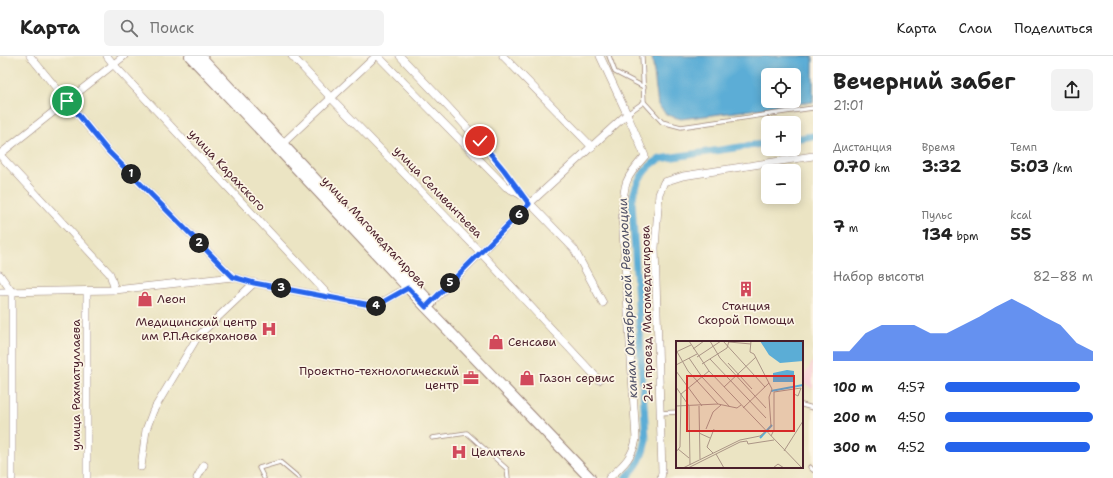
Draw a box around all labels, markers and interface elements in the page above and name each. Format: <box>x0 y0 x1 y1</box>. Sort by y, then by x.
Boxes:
search box <box>104 10 384 46</box>
text: Карта <box>20 15 80 40</box>
icon: search <box>118 17 140 39</box>
text: Поиск <box>150 18 194 38</box>
text: Карта <box>896 19 937 37</box>
text: Слои <box>959 19 992 37</box>
text: Поделиться <box>1014 19 1093 37</box>
text: Вечерний забег <box>833 67 1015 96</box>
map controls <box>761 68 801 204</box>
button: locate <box>761 68 801 108</box>
button: share <box>1051 69 1093 111</box>
pin <box>50 84 84 118</box>
icon: arrive <box>56 90 78 112</box>
text: 21:01 <box>833 97 864 114</box>
button: + <box>761 116 801 156</box>
pin <box>463 124 497 158</box>
street label: улица Карахского <box>185 125 269 215</box>
icon: check <box>469 130 491 152</box>
text: Дистанция <box>833 140 892 155</box>
text: Время <box>922 140 955 155</box>
text: Темп <box>1010 140 1037 155</box>
street label: улица Селивантьева <box>390 143 487 242</box>
text: 0.70 <box>833 155 871 177</box>
text: 3:32 <box>922 155 961 177</box>
text: 5:03 <box>1010 155 1049 177</box>
text: km <box>871 161 890 176</box>
text: /km <box>1049 161 1072 176</box>
pin: 1 <box>121 164 141 184</box>
button: − <box>761 164 801 204</box>
text: 1 <box>128 166 134 181</box>
street label: улица Магомедтагирова <box>318 173 431 292</box>
water label: канал Октябрьской Революции <box>614 197 641 399</box>
pin: 6 <box>509 205 529 225</box>
text: 6 <box>515 207 523 222</box>
text: Пульс <box>922 208 953 223</box>
text: kcal <box>1010 208 1032 223</box>
text: 7 <box>833 215 845 237</box>
text: m <box>845 221 858 236</box>
text: 134 <box>922 223 953 245</box>
text: 55 <box>1010 223 1031 245</box>
street label: 2-й проезд Магомедтагирова <box>637 225 657 403</box>
text: bpm <box>953 229 979 244</box>
pin: 2 <box>189 233 209 253</box>
text: 2 <box>195 235 203 250</box>
text: Набор высоты <box>833 268 924 285</box>
text: 82–88 m <box>1033 268 1093 285</box>
pin: 5 <box>440 273 460 293</box>
text: 5 <box>447 275 453 290</box>
pin: 3 <box>271 278 291 298</box>
text: 3 <box>277 280 285 295</box>
building icon: Станция Скорой Помощи <box>737 280 755 298</box>
shop icon: Леон <box>136 290 154 308</box>
place label: Леон <box>157 291 186 307</box>
pin: 4 <box>366 296 386 316</box>
text: 4 <box>372 298 380 313</box>
place label: Станция Скорой Помощи <box>698 298 794 328</box>
place label: Медицинский центр им Р.П.Аскерханова <box>136 314 258 344</box>
street label: улица Рахматуллаева <box>68 319 84 451</box>
hospital icon: Медицинский центр им Р.П.Аскерханова <box>260 320 278 338</box>
shop icon: Сенсави <box>487 333 505 351</box>
place label: Сенсави <box>508 334 557 350</box>
inset map <box>676 341 803 468</box>
place label: Проектно-технологический центр <box>299 363 459 393</box>
office icon: Проектно-технологический центр <box>462 369 480 387</box>
shop icon: Газон сервис <box>518 369 536 387</box>
place label: Газон сервис <box>539 370 615 386</box>
text: 100 m <box>833 379 873 396</box>
text: 4:57 <box>897 379 925 396</box>
text: 200 m <box>833 409 876 426</box>
text: 4:50 <box>897 409 926 426</box>
text: 300 m <box>833 439 877 456</box>
text: 4:52 <box>897 439 925 456</box>
hospital icon: Целитель <box>450 443 468 461</box>
place label: Целитель <box>471 444 525 460</box>

